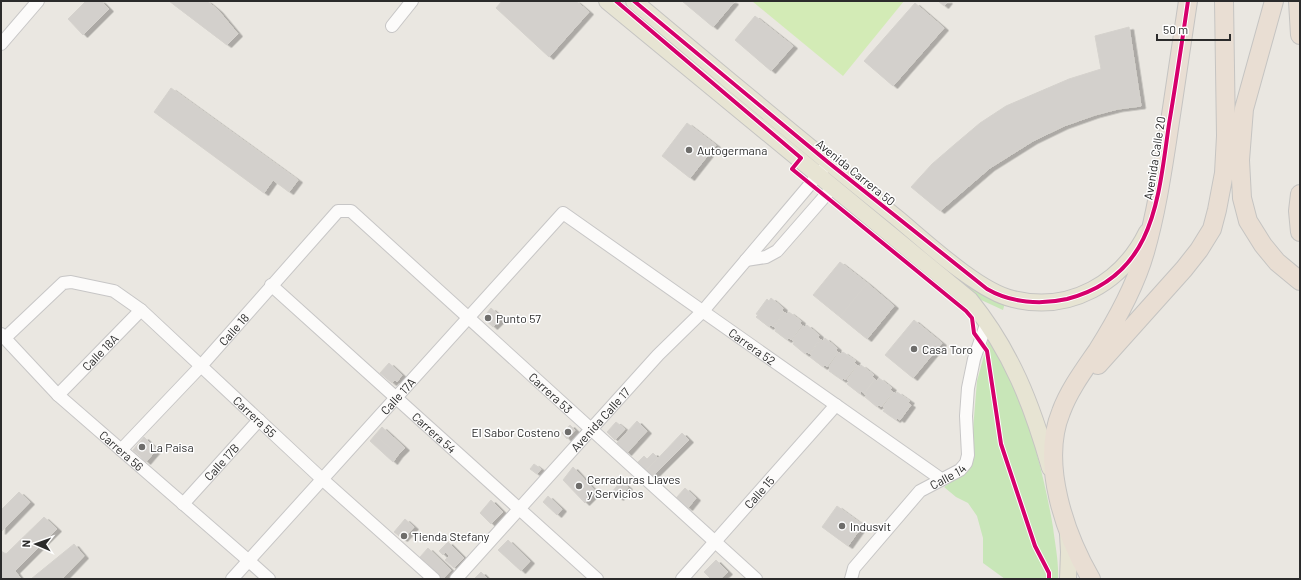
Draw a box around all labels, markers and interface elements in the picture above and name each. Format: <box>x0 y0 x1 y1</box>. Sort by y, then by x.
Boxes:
scale bar <box>1157 16 1230 42</box>
text: 50 m <box>1163 22 1188 36</box>
street label: Avenida Calle 20 <box>1140 115 1168 201</box>
street label: Avenida Carrera 50 <box>814 136 898 208</box>
place label: Autogermana <box>697 143 767 157</box>
marker: Autogermana <box>684 145 694 155</box>
street label: Calle 18 <box>216 310 251 348</box>
place label: Punto 57 <box>496 311 541 325</box>
marker: Punto 57 <box>483 313 493 323</box>
street label: Carrera 52 <box>726 325 778 367</box>
street label: Calle 18A <box>79 331 121 373</box>
place label: Casa Toro <box>922 342 973 356</box>
marker: Casa Toro <box>909 344 919 354</box>
street label: Carrera 53 <box>526 369 576 416</box>
street label: Calle 17A <box>377 374 418 417</box>
street label: Avenida Calle 17 <box>568 384 633 454</box>
street label: Carrera 55 <box>231 393 279 440</box>
street label: Carrera 54 <box>410 409 459 456</box>
place label: El Sabor Costeno <box>472 425 560 439</box>
marker: El Sabor Costeno <box>563 427 573 437</box>
street label: Carrera 56 <box>97 428 147 473</box>
place label: La Paisa <box>150 440 194 454</box>
street label: Calle 17B <box>201 440 242 483</box>
marker: La Paisa <box>137 442 147 452</box>
street label: Calle 14 <box>927 461 969 492</box>
place label: Cerraduras Llaves y Servicios <box>587 472 681 500</box>
street label: Calle 15 <box>741 473 777 511</box>
marker: Cerraduras Llaves y Servicios <box>574 481 584 491</box>
place label: Indusvit <box>850 519 891 533</box>
marker: Indusvit <box>837 521 847 531</box>
north arrow <box>16 524 56 564</box>
place label: Tienda Stefany <box>412 529 490 543</box>
marker: Tienda Stefany <box>399 531 409 541</box>
text: N <box>19 540 32 548</box>

